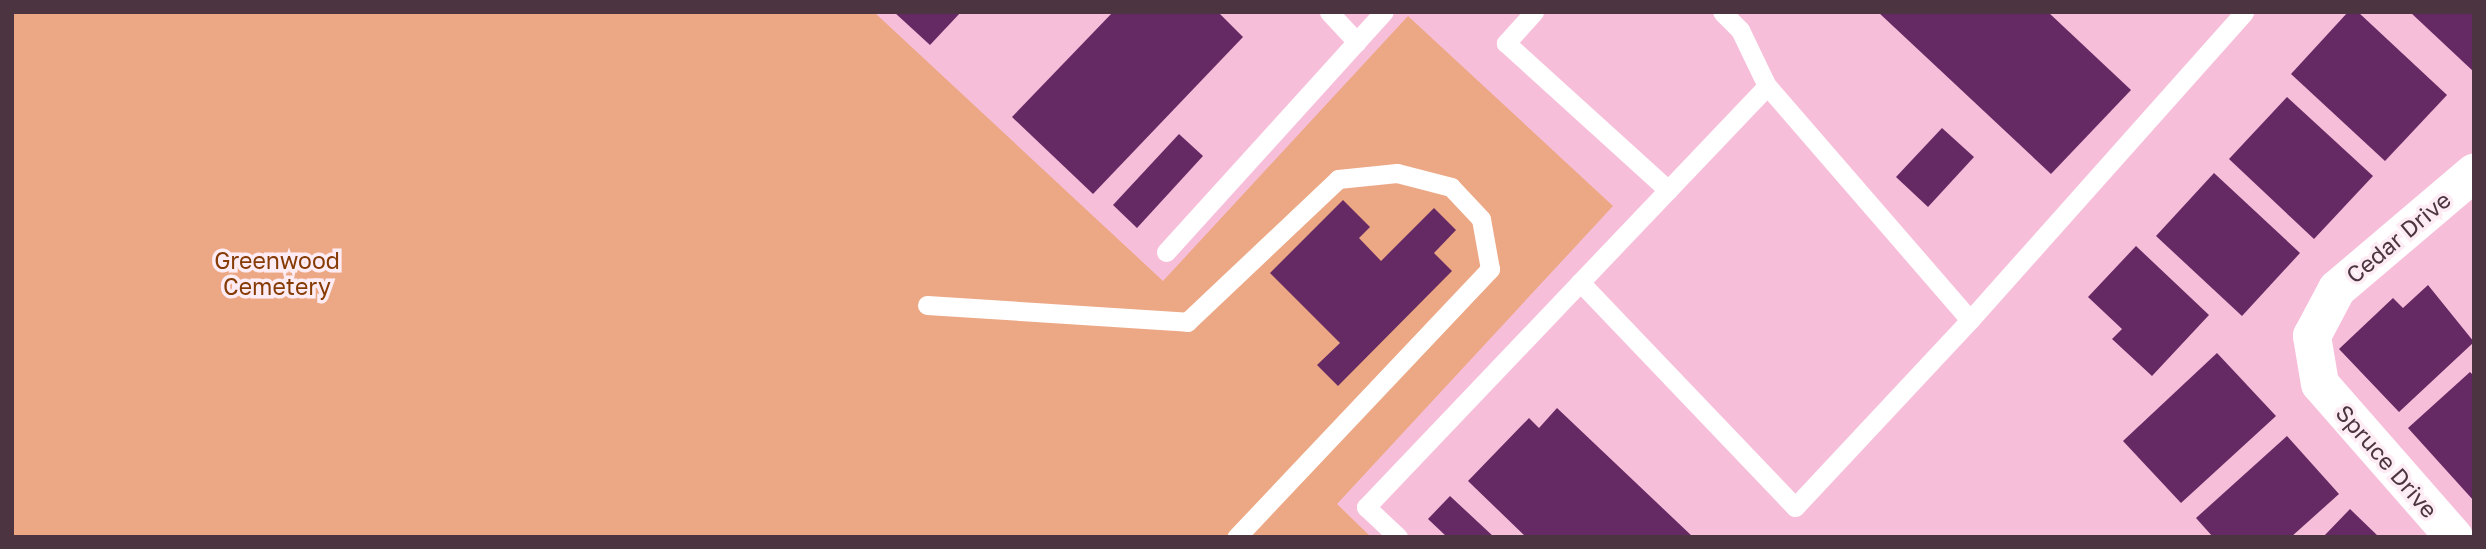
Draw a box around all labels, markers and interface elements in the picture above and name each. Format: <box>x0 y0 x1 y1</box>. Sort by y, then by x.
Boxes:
street label: Cedar Drive <box>2340 185 2456 289</box>
park label: Greenwood Cemetery <box>214 246 340 300</box>
street label: Spruce Drive <box>2331 399 2443 523</box>

